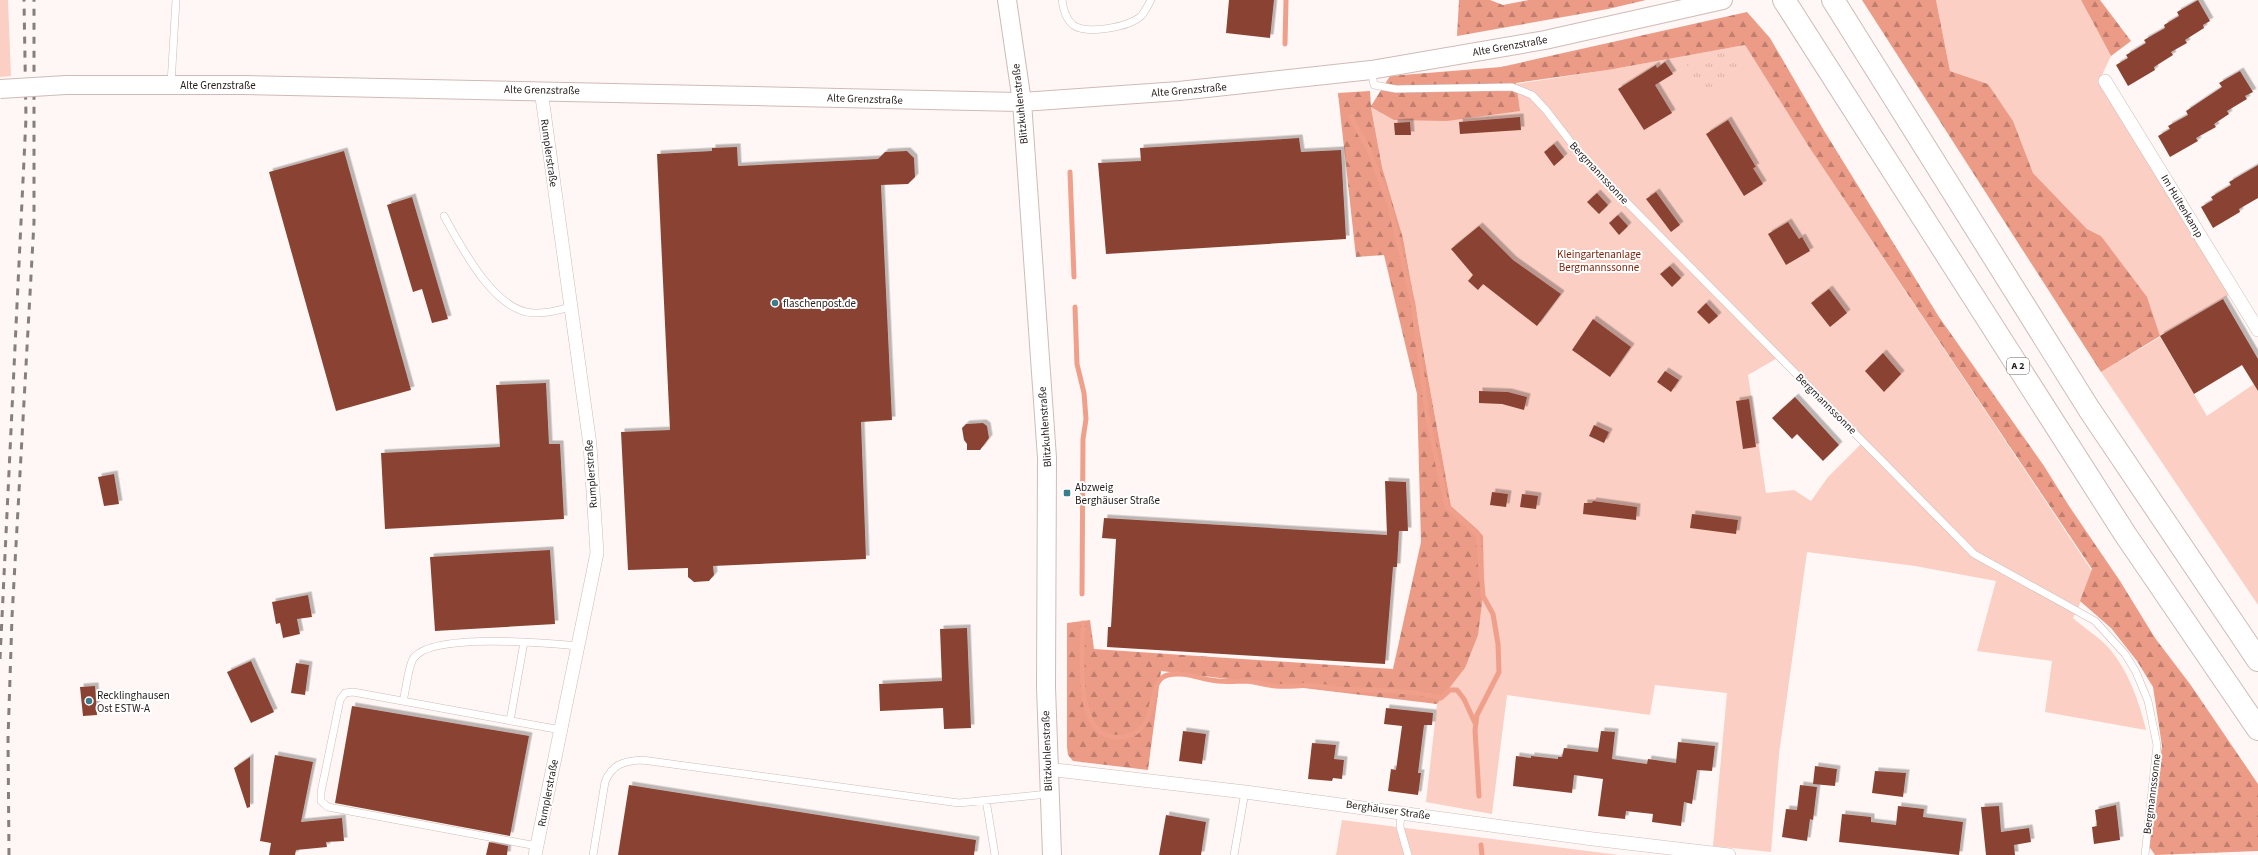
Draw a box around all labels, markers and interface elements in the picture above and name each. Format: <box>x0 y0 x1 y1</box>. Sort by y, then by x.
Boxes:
street label: Alte Grenzstraße <box>1471 32 1549 60</box>
street label: Blitzkuhlenstraße <box>1008 62 1032 145</box>
street label: Alte Grenzstraße <box>180 78 256 93</box>
street label: Alte Grenzstraße <box>1151 79 1228 101</box>
street label: Alte Grenzstraße <box>504 82 580 98</box>
street label: Alte Grenzstraße <box>827 90 904 108</box>
street label: Rumplerstraße <box>537 118 561 188</box>
street label: Bergmannssonne <box>1566 138 1632 208</box>
street label: Im Hultenkamp <box>2157 172 2207 240</box>
park label: Kleingartenanlage Bergmannssonne <box>1557 247 1641 275</box>
place label: flaschenpost.de <box>783 296 857 311</box>
marker: flaschenpost.de <box>770 298 780 308</box>
road number: A 2 <box>2007 358 2029 374</box>
street label: Bergmannssonne <box>1792 370 1860 438</box>
street label: Blitzkuhlenstraße <box>1035 386 1055 468</box>
street label: Rumplerstraße <box>581 439 601 509</box>
place label: Abzweig Berghäuser Straße <box>1075 480 1161 508</box>
marker: Abzweig Berghäuser Straße <box>1062 488 1072 498</box>
place label: Recklinghausen Ost ESTW-A <box>97 688 170 716</box>
marker: Recklinghausen Ost ESTW-A <box>84 696 94 706</box>
street label: Blitzkuhlenstraße <box>1038 710 1056 792</box>
street label: Bergmannssonne <box>2140 753 2164 835</box>
street label: Rumplerstraße <box>534 757 562 828</box>
street label: Berghäuser Straße <box>1345 797 1432 823</box>

